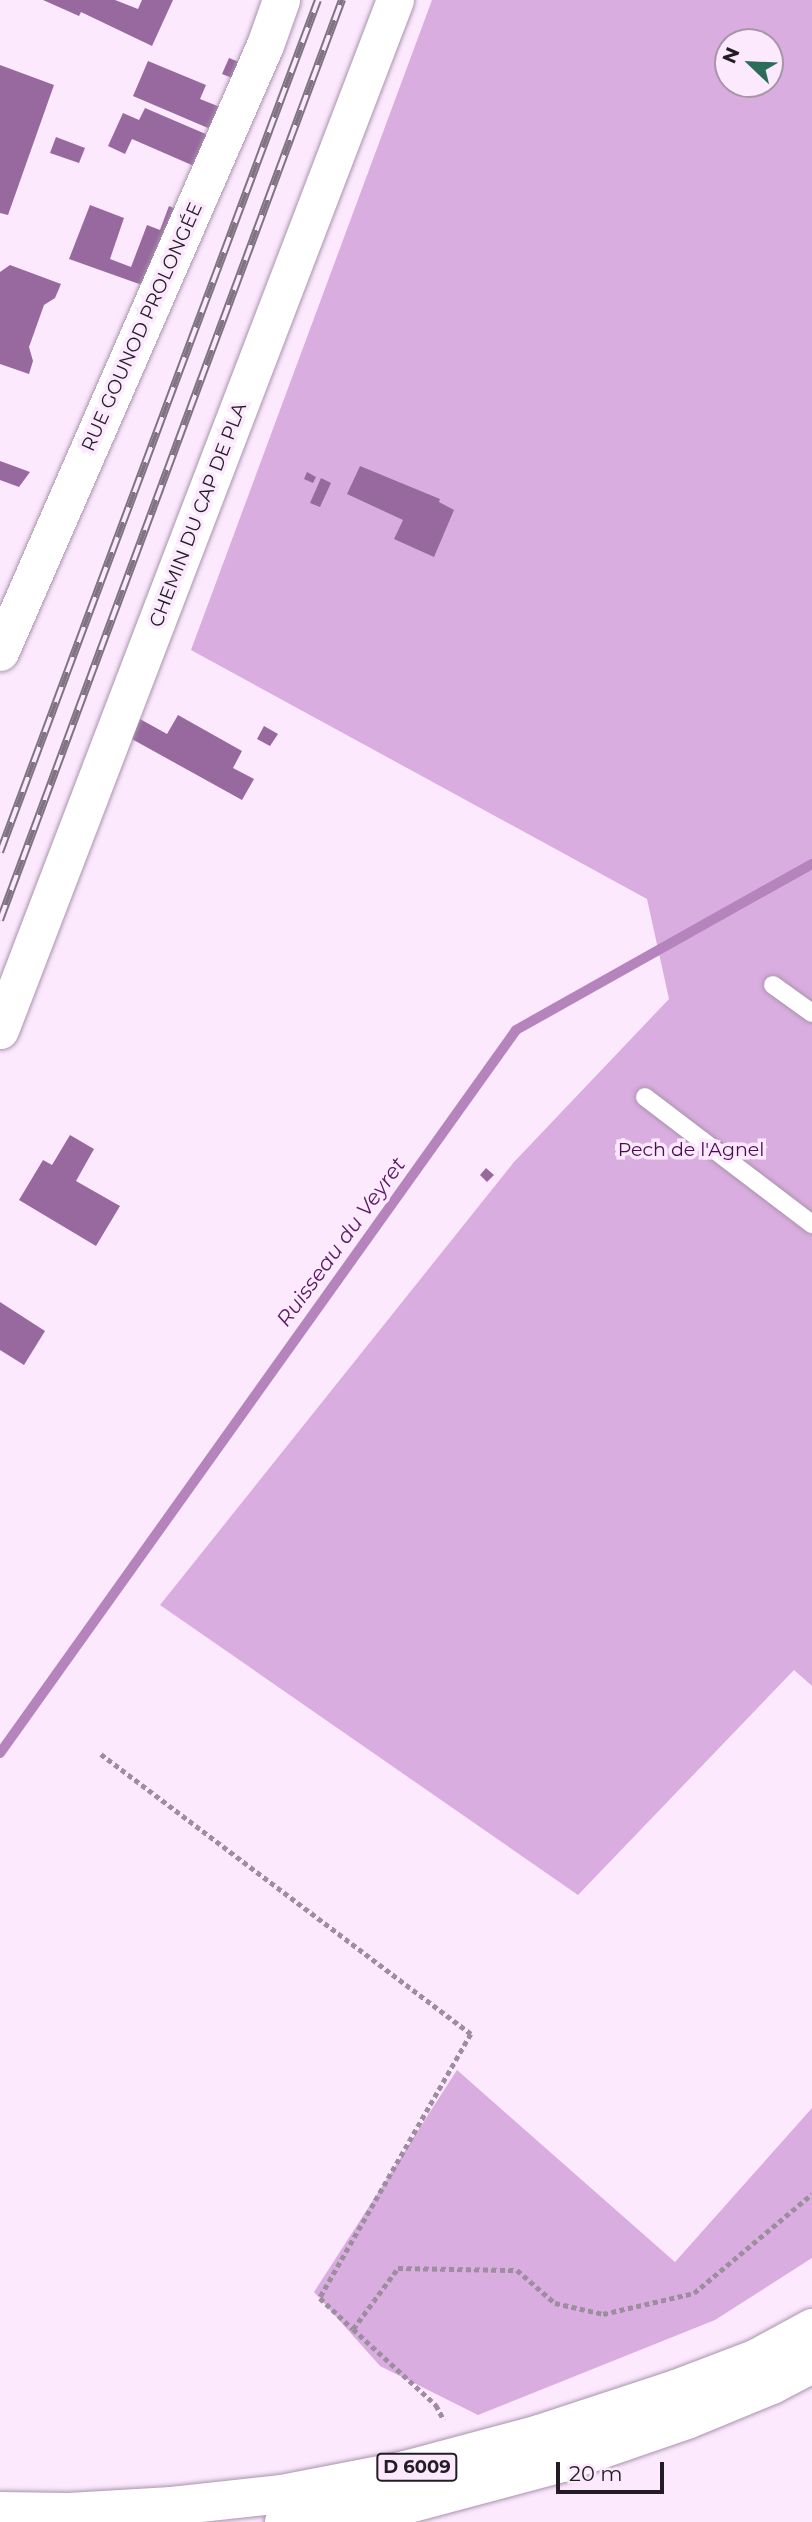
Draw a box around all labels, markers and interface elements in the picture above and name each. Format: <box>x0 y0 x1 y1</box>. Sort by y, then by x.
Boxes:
north arrow <box>714 28 784 98</box>
text: N <box>717 44 745 67</box>
street label: RUE GOUNOD PROLONGÉE <box>77 199 207 455</box>
street label: CHEMIN DU CAP DE PLA <box>145 399 251 631</box>
park label: Pech de l'Agnel <box>618 1139 764 1161</box>
water label: Ruisseau du Veyret <box>271 1153 411 1331</box>
scale bar <box>560 2448 668 2492</box>
road number: D 6009 <box>375 2452 459 2482</box>
text: 20 m <box>569 2461 623 2486</box>

